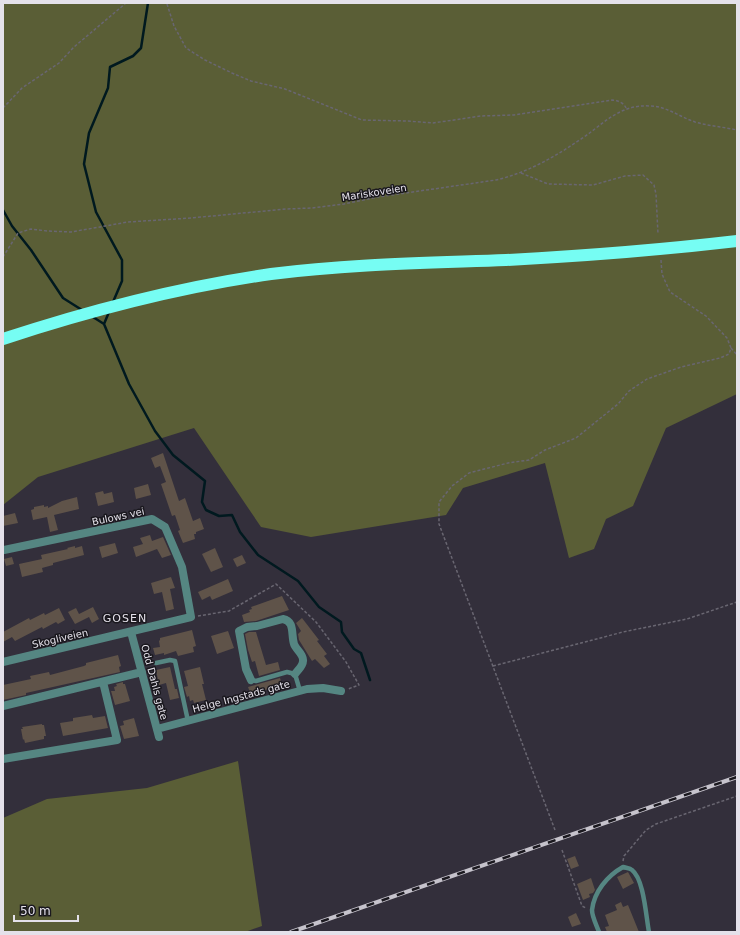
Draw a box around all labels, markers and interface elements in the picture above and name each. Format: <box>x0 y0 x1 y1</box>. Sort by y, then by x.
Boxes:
street label: Mariskoveien <box>341 182 407 203</box>
street label: Bulows vei <box>91 506 145 527</box>
district label: GOSEN <box>103 612 147 625</box>
street label: Skogliveien <box>31 627 89 650</box>
street label: Odd Dahls gate <box>139 643 170 721</box>
street label: Helge Ingstads gate <box>191 678 291 715</box>
scale bar <box>14 897 78 923</box>
text: 50 m <box>20 904 51 918</box>

